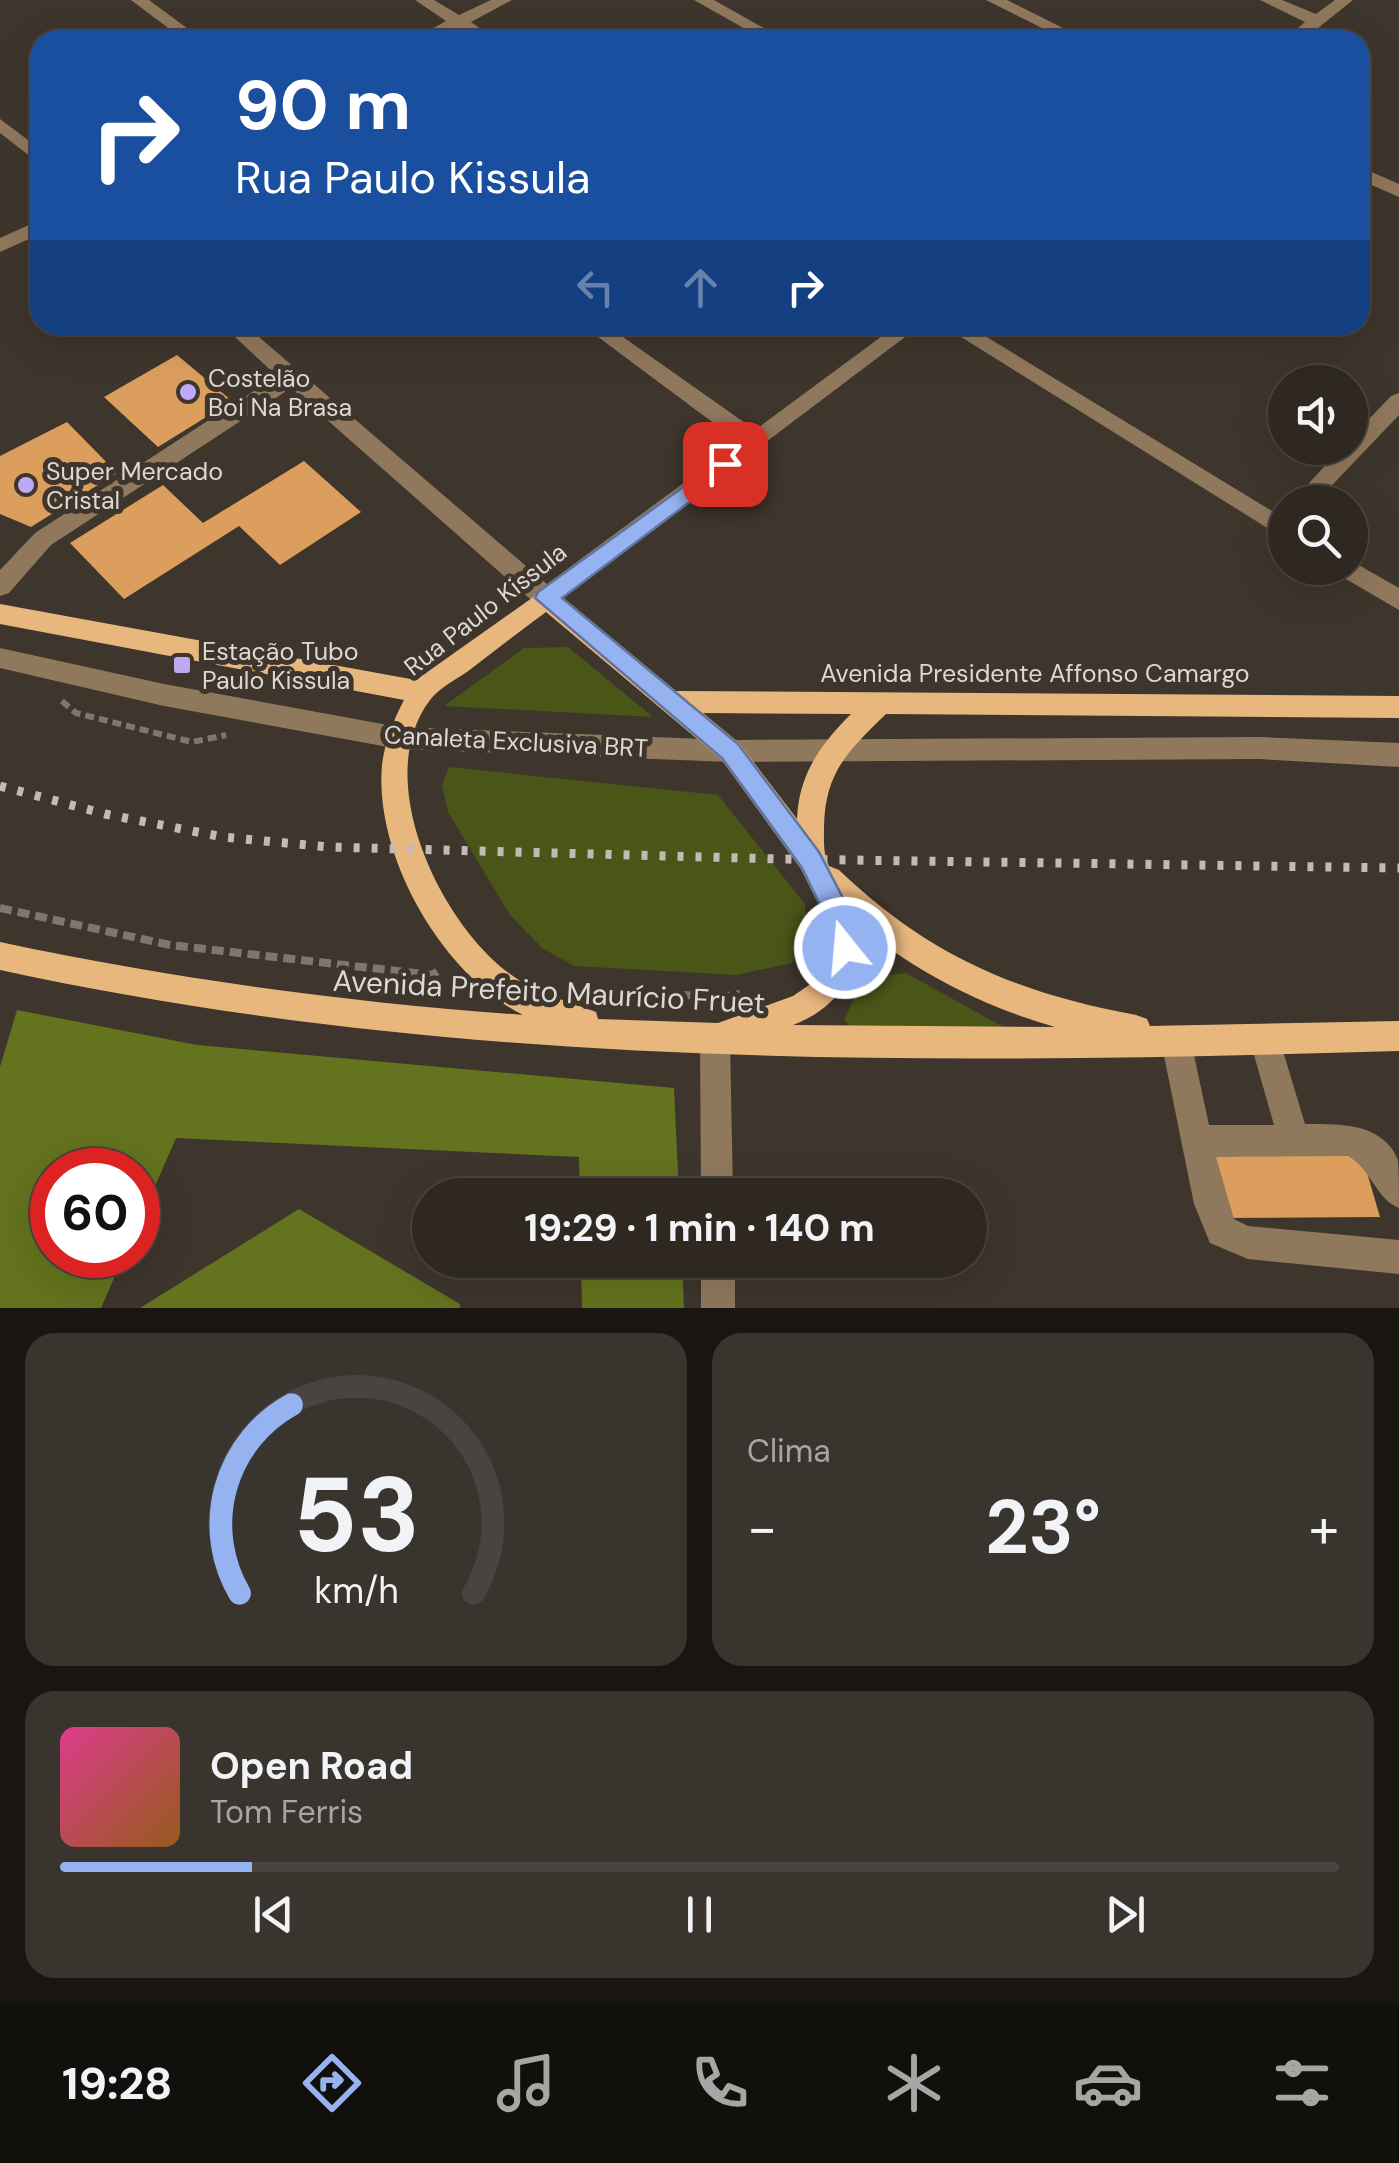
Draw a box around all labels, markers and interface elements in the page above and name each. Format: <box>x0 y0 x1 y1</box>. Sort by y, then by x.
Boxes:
text: 90 m <box>235 60 411 151</box>
icon: right <box>70 70 200 200</box>
text: Rua Paulo Kissula <box>235 148 591 207</box>
icon: left <box>568 260 623 315</box>
icon: ahead <box>673 260 728 315</box>
icon: right <box>778 260 833 315</box>
place label: Costelão Boi Na Brasa <box>208 362 352 424</box>
map controls <box>1268 365 1368 585</box>
button: sound <box>1268 365 1368 465</box>
marker: Costelão Boi Na Brasa <box>177 381 199 403</box>
pin <box>683 422 768 507</box>
icon: arrive <box>698 437 753 492</box>
place label: Super Mercado Cristal <box>46 455 223 517</box>
marker: Super Mercado Cristal <box>15 474 37 496</box>
button: search <box>1268 485 1368 585</box>
street label: Rua Paulo Kissula <box>397 536 573 683</box>
place label: Estação Tubo Paulo Kissula <box>202 635 358 697</box>
marker: Estação Tubo Paulo Kissula <box>171 654 193 676</box>
street label: Avenida Presidente Affonso Camargo <box>820 657 1250 690</box>
street label: Canaleta Exclusiva BRT <box>383 718 649 765</box>
position arrow <box>793 896 897 1000</box>
street label: Avenida Prefeito Maurício Fruet <box>332 961 766 1022</box>
speed limit sign: 60 <box>30 1148 160 1278</box>
text: 19:29 · 1 min · 140 m <box>524 1203 875 1253</box>
text: Clima <box>747 1430 831 1472</box>
text: 53 <box>292 1448 420 1583</box>
text: 23° <box>985 1479 1101 1576</box>
text: − <box>747 1492 777 1564</box>
text: + <box>1309 1492 1339 1564</box>
text: km/h <box>314 1568 398 1614</box>
text: Open Road <box>210 1741 413 1791</box>
text: Tom Ferris <box>210 1791 363 1833</box>
icon: previous <box>246 1887 301 1942</box>
icon: pause <box>672 1887 727 1942</box>
icon: next <box>1098 1887 1153 1942</box>
icon: directions <box>297 2048 367 2118</box>
icon: music <box>491 2048 561 2118</box>
icon: phone <box>685 2048 755 2118</box>
icon: climate <box>879 2048 949 2118</box>
icon: car <box>1073 2048 1143 2118</box>
icon: filters <box>1267 2048 1337 2118</box>
text: 19:28 <box>62 2054 173 2113</box>

